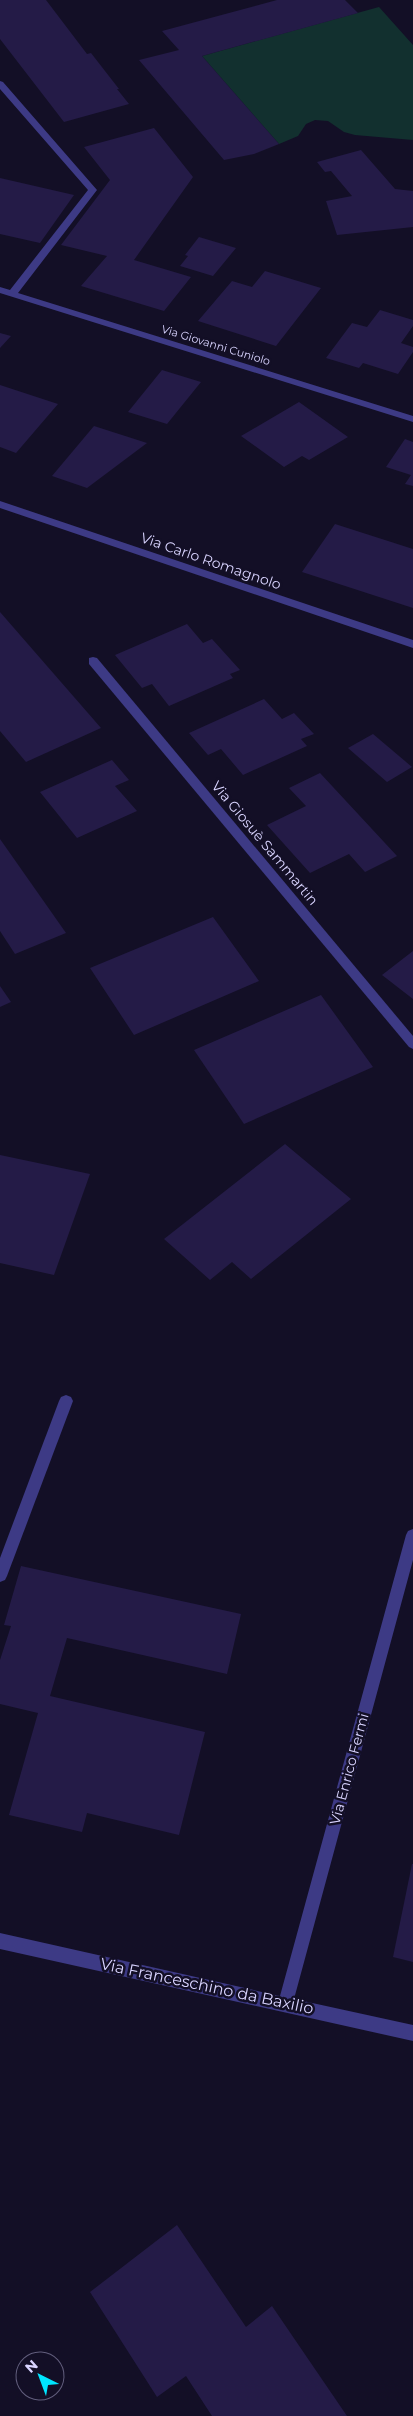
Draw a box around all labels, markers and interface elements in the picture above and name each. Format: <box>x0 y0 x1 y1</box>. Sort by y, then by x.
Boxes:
street label: Via Giovanni Cuniolo <box>160 322 272 368</box>
street label: Via Carlo Romagnolo <box>138 528 284 594</box>
street label: Via Giosuè Sammartin <box>208 777 322 909</box>
street label: Via Enrico Fermi <box>325 1711 373 1827</box>
street label: Via Franceschino da Baxilio <box>99 1954 315 2018</box>
north arrow <box>15 2351 65 2401</box>
text: N <box>21 2356 42 2377</box>

